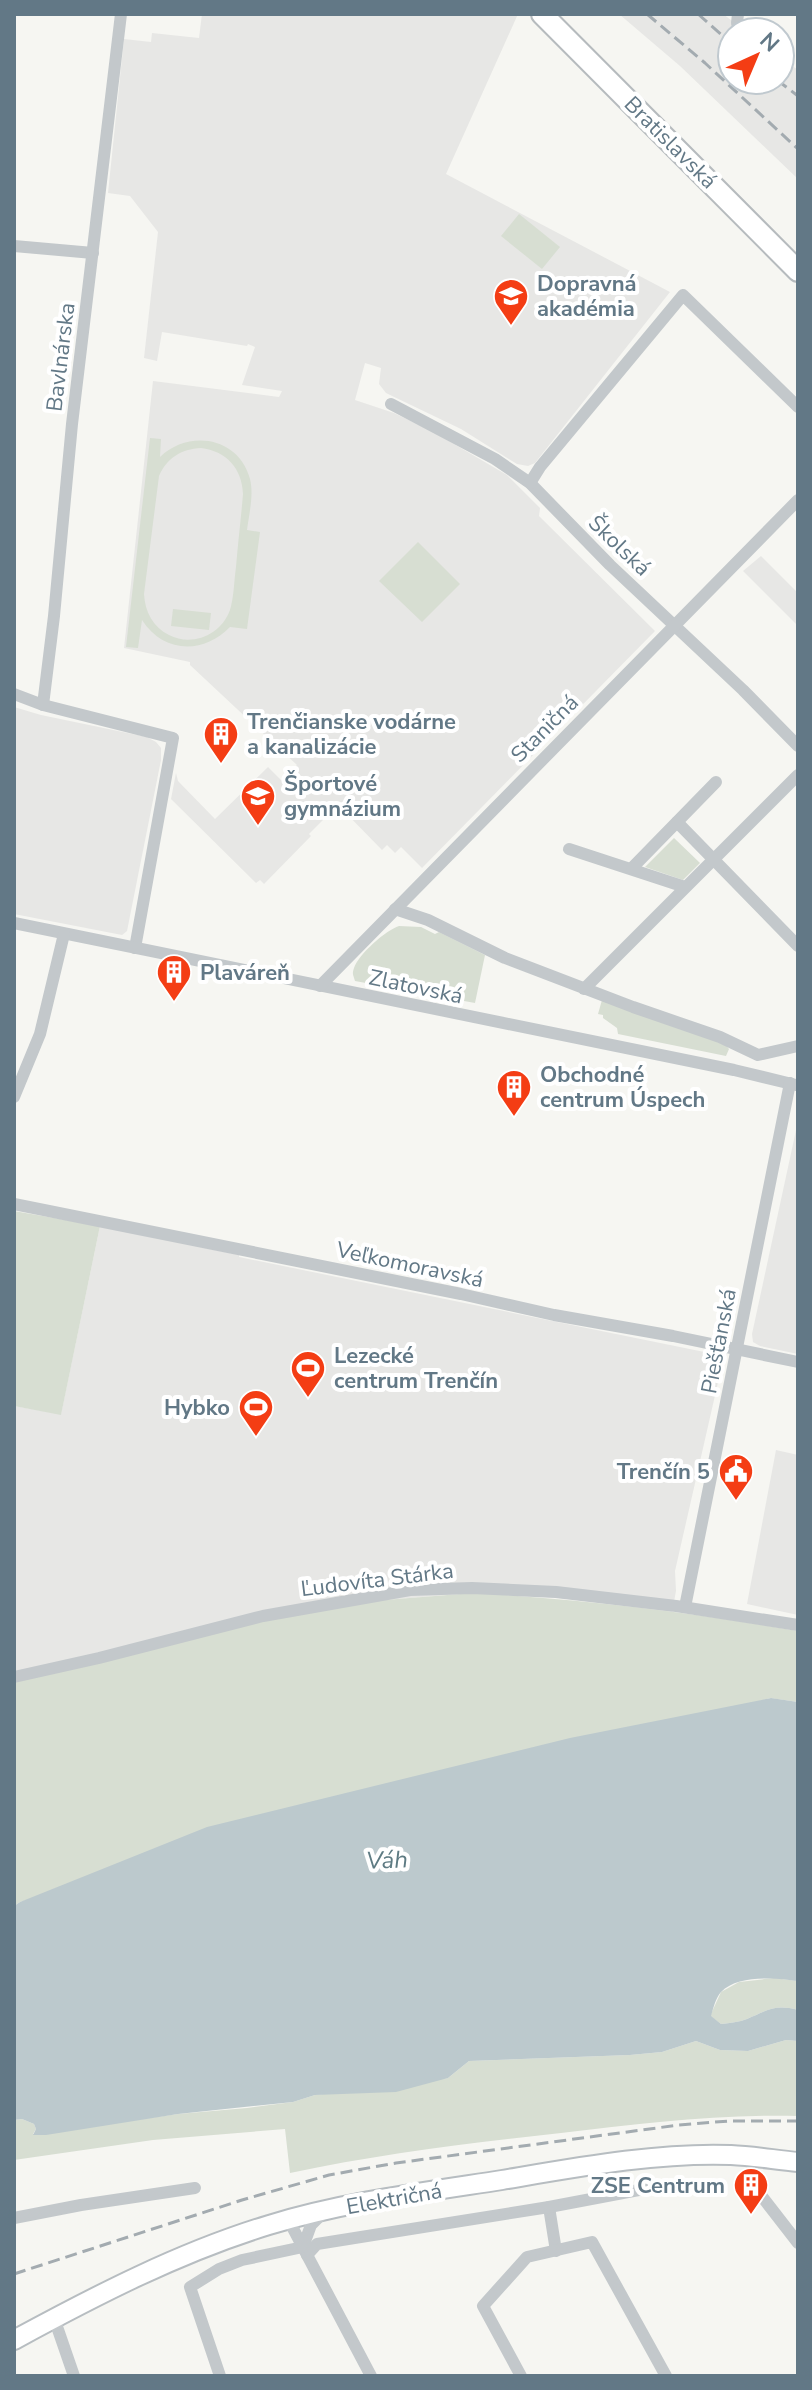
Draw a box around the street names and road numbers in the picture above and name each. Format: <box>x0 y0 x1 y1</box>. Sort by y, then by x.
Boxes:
street label: Bratislavská <box>617 90 723 196</box>
street label: Bavlnárska <box>39 301 83 413</box>
street label: Školská <box>582 509 657 583</box>
street label: Staničná <box>504 688 585 769</box>
street label: Zlatovská <box>366 962 465 1012</box>
street label: Veľkomoravská <box>332 1235 486 1295</box>
street label: Piešťanská <box>694 1286 744 1396</box>
street label: Ľudovíta Stárka <box>299 1556 455 1604</box>
street label: Električná <box>344 2176 444 2222</box>

